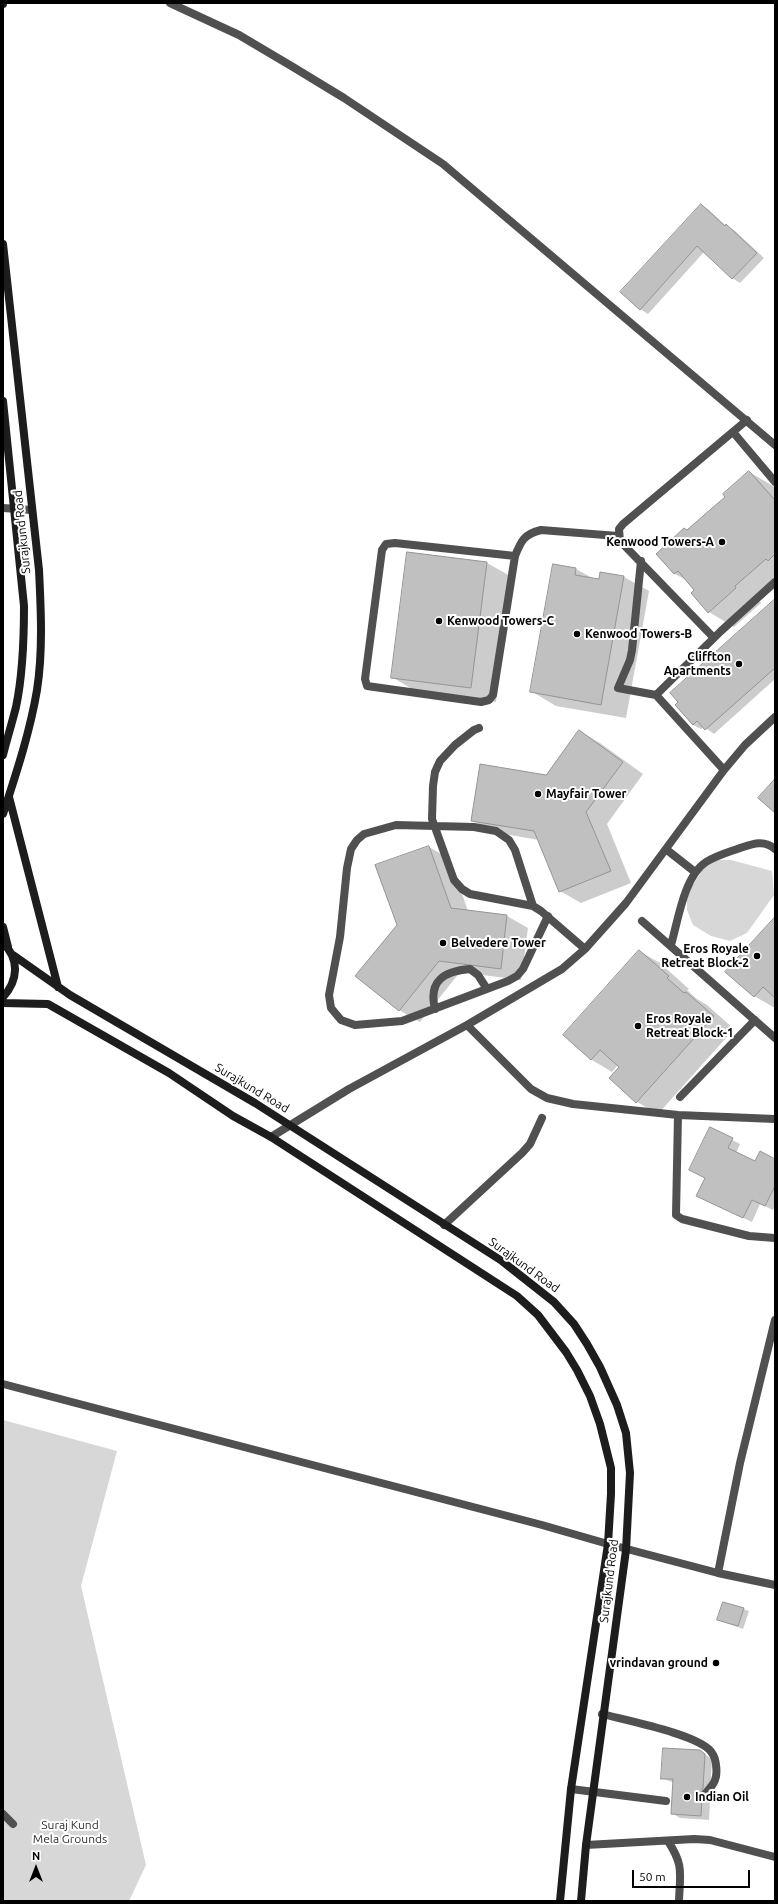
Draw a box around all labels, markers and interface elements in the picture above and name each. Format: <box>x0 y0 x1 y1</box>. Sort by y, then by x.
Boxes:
street label: Surajkund Road <box>10 490 34 574</box>
place label: Kenwood Towers-A <box>606 535 714 549</box>
marker: Kenwood Towers-A <box>717 537 727 547</box>
place label: Kenwood Towers-C <box>447 614 554 628</box>
marker: Kenwood Towers-C <box>434 616 444 626</box>
place label: Kenwood Towers-B <box>585 627 692 641</box>
marker: Kenwood Towers-B <box>572 629 582 639</box>
place label: Cliffton Apartments <box>664 650 731 678</box>
marker: Cliffton Apartments <box>734 659 744 669</box>
place label: Mayfair Tower <box>546 787 627 801</box>
marker: Mayfair Tower <box>533 789 543 799</box>
place label: Belvedere Tower <box>451 936 546 950</box>
marker: Belvedere Tower <box>438 938 448 948</box>
place label: Eros Royale Retreat Block-2 <box>661 942 749 970</box>
marker: Eros Royale Retreat Block-2 <box>752 951 762 961</box>
place label: Eros Royale Retreat Block-1 <box>646 1012 734 1040</box>
marker: Eros Royale Retreat Block-1 <box>633 1021 643 1031</box>
street label: Surajkund Road <box>212 1060 292 1116</box>
street label: Surajkund Road <box>486 1235 562 1295</box>
street label: Surajkund Road <box>597 1538 621 1624</box>
place label: vrindavan ground <box>610 1656 708 1670</box>
marker: vrindavan ground <box>711 1658 721 1668</box>
place label: Indian Oil <box>695 1790 749 1804</box>
marker: Indian Oil <box>682 1792 692 1802</box>
park label: Suraj Kund Mela Grounds <box>33 1818 107 1846</box>
north arrow <box>16 1848 56 1888</box>
text: N <box>32 1850 40 1862</box>
scale bar <box>634 1862 752 1888</box>
text: 50 m <box>639 1870 666 1883</box>

